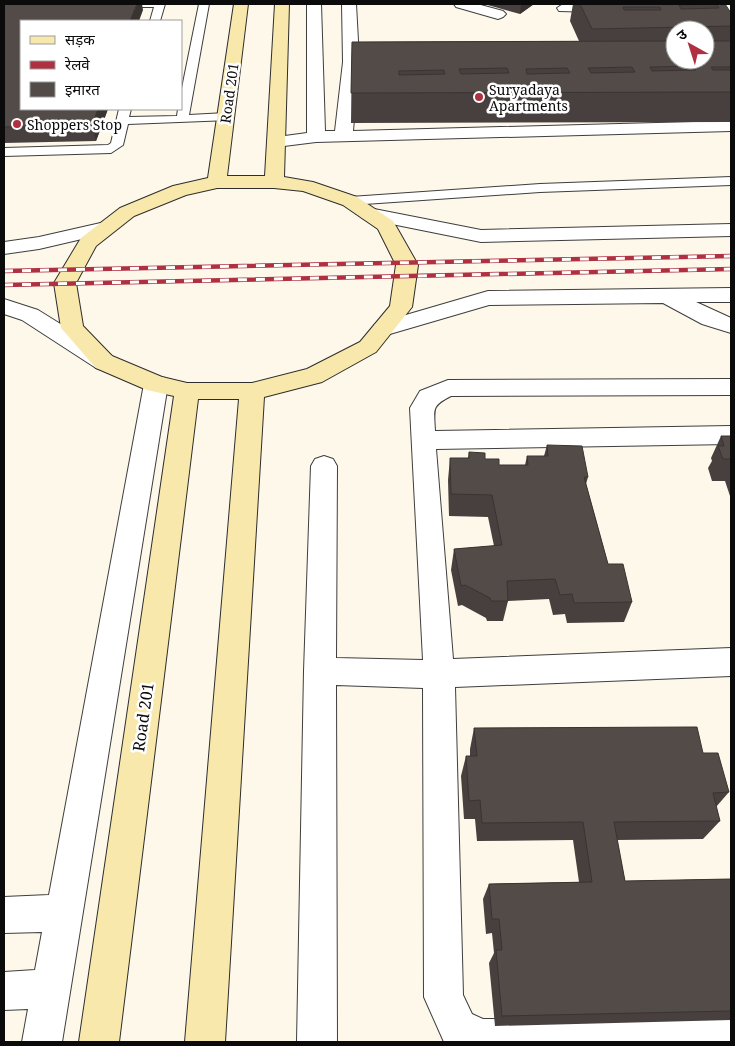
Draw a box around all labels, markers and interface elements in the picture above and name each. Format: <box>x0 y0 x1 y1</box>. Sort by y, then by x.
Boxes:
legend <box>20 20 182 110</box>
north arrow <box>665 20 715 70</box>
text: उ <box>672 24 691 44</box>
text: सड़क <box>65 29 95 49</box>
text: रेलवे <box>64 54 90 74</box>
street label: Road 201 <box>215 62 243 124</box>
text: इमारत <box>65 79 100 99</box>
place label: Suryadaya Apartments <box>489 80 568 115</box>
marker: Suryadaya Apartments <box>473 91 485 103</box>
place label: Shoppers Stop <box>27 115 122 134</box>
marker: Shoppers Stop <box>11 118 23 130</box>
street label: Road 201 <box>127 681 159 753</box>

